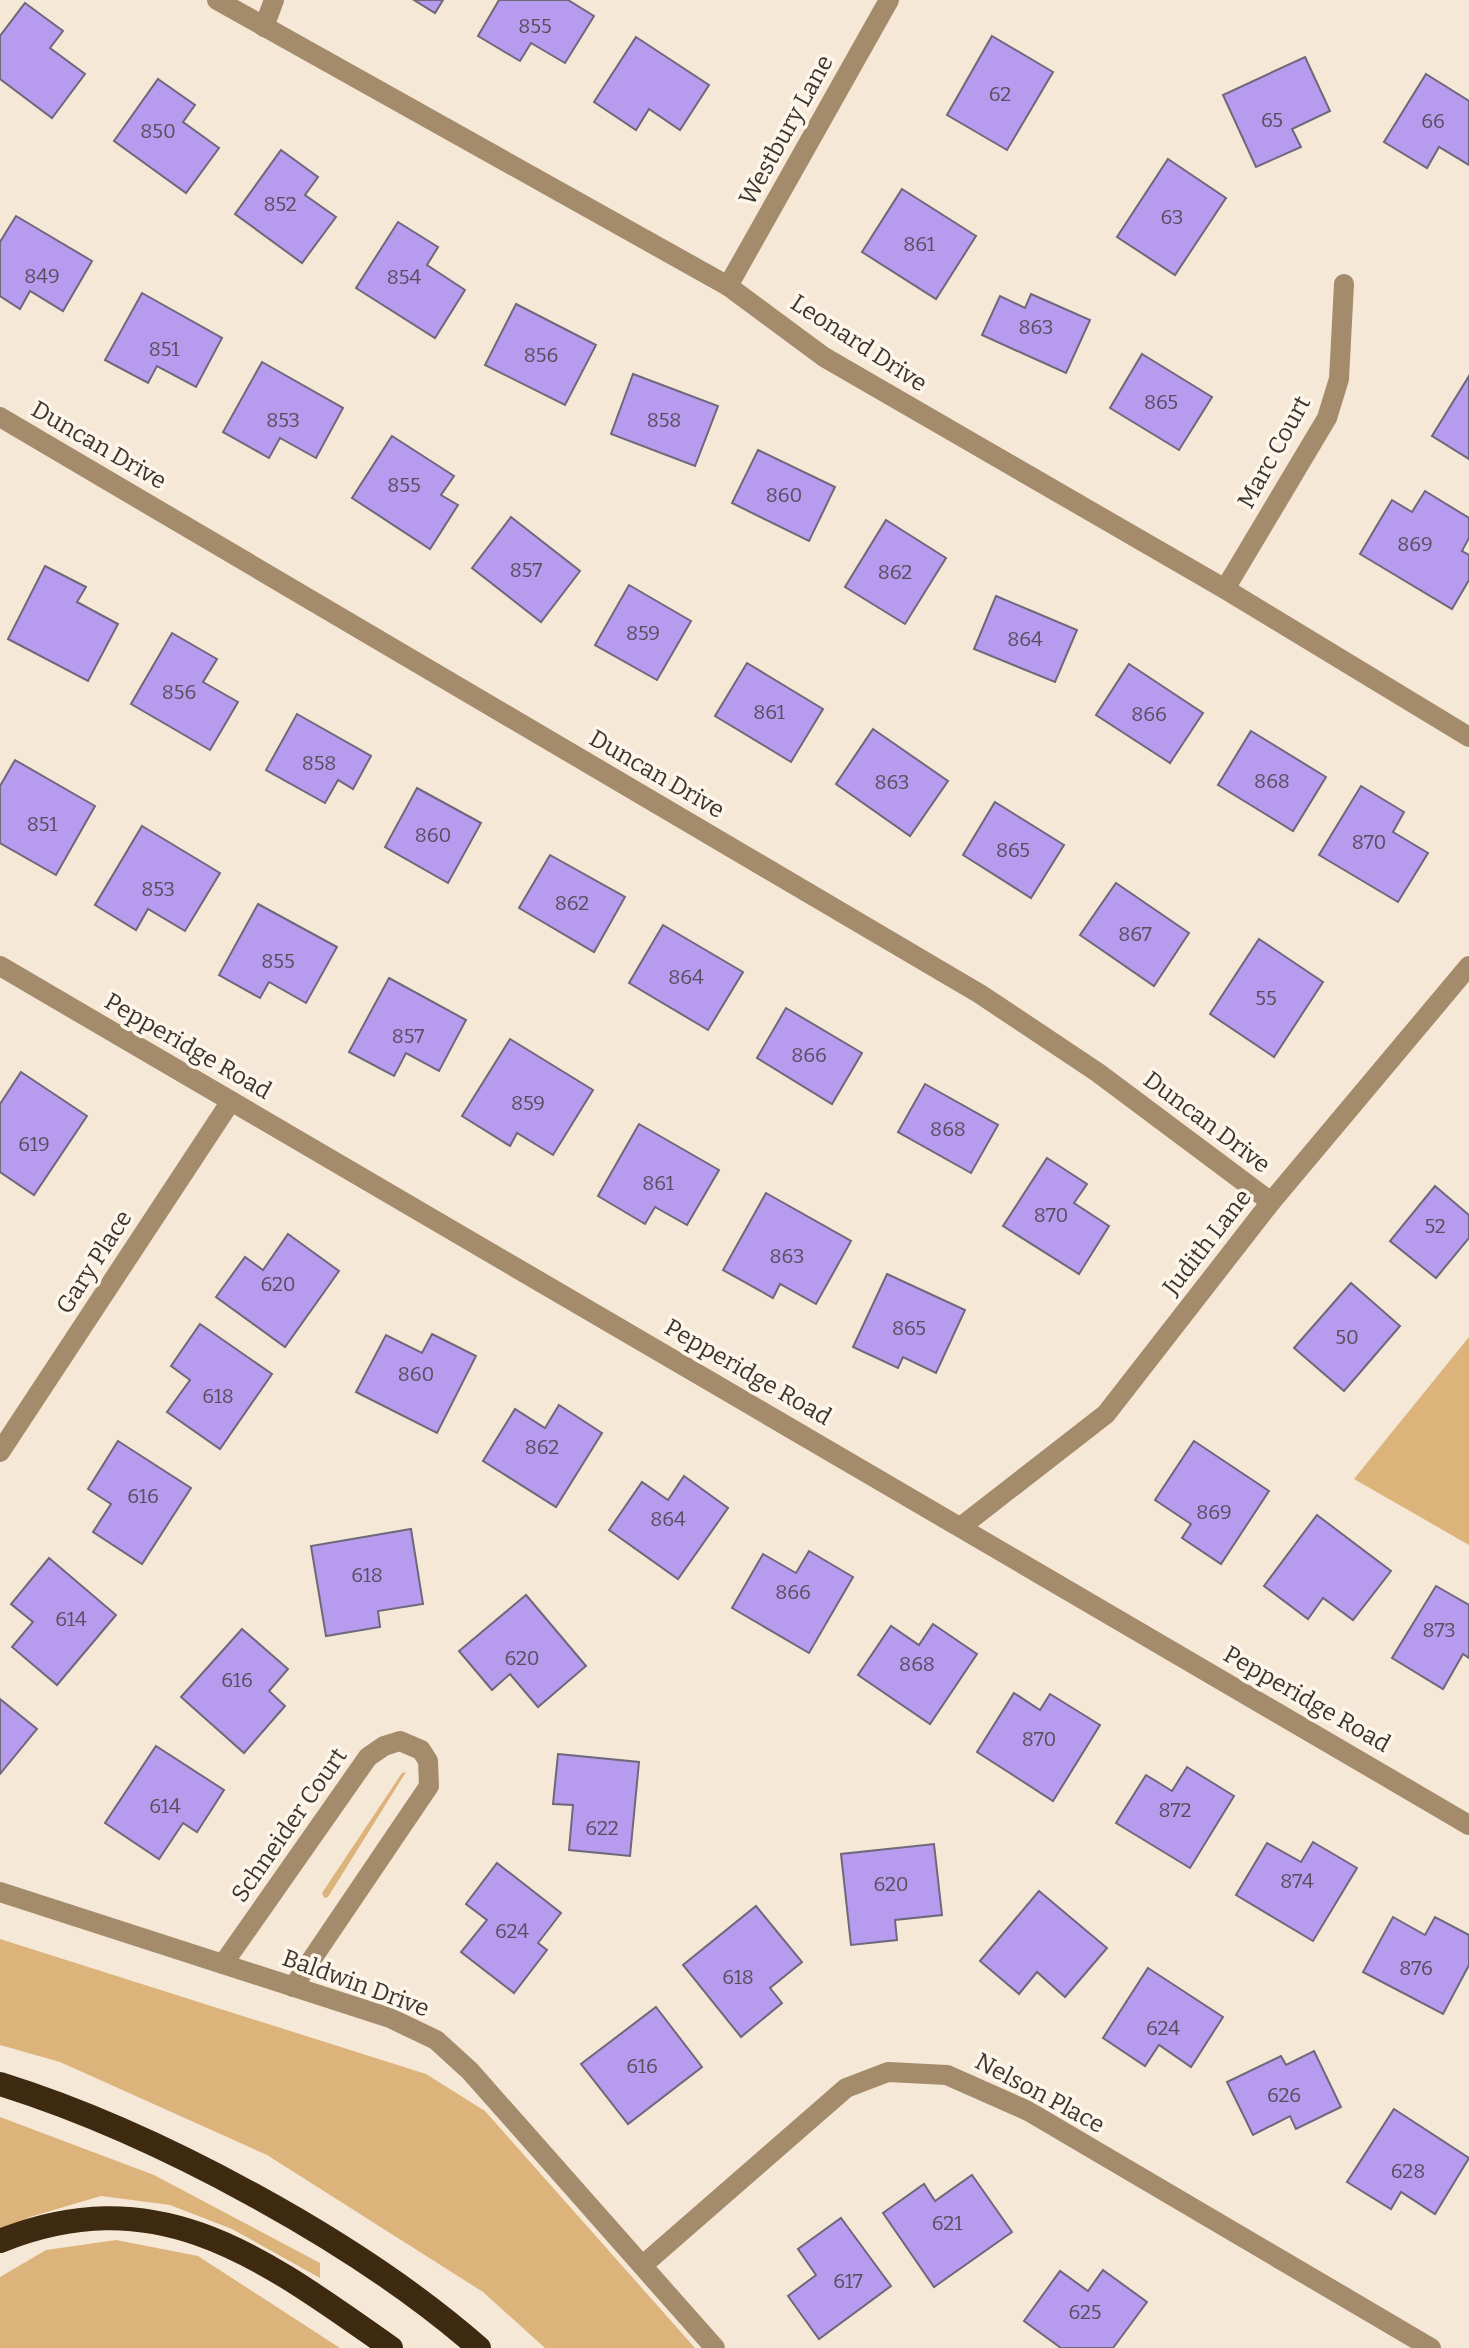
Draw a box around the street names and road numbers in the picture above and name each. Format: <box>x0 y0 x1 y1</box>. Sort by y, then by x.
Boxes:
street label: Westbury Lane <box>733 50 839 210</box>
street label: Leonard Drive <box>786 289 932 397</box>
street label: Marc Court <box>1232 391 1316 513</box>
street label: Duncan Drive <box>27 395 171 495</box>
street label: Duncan Drive <box>585 724 729 824</box>
street label: Pepperidge Road <box>100 987 276 1105</box>
street label: Duncan Drive <box>1138 1065 1276 1179</box>
street label: Judith Lane <box>1156 1184 1257 1301</box>
street label: Gary Place <box>50 1205 138 1319</box>
street label: Pepperidge Road <box>660 1313 836 1431</box>
street label: Pepperidge Road <box>1219 1640 1395 1758</box>
street label: Schneider Court <box>225 1742 353 1908</box>
street label: Baldwin Drive <box>279 1943 433 2023</box>
street label: Nelson Place <box>970 2047 1110 2139</box>

